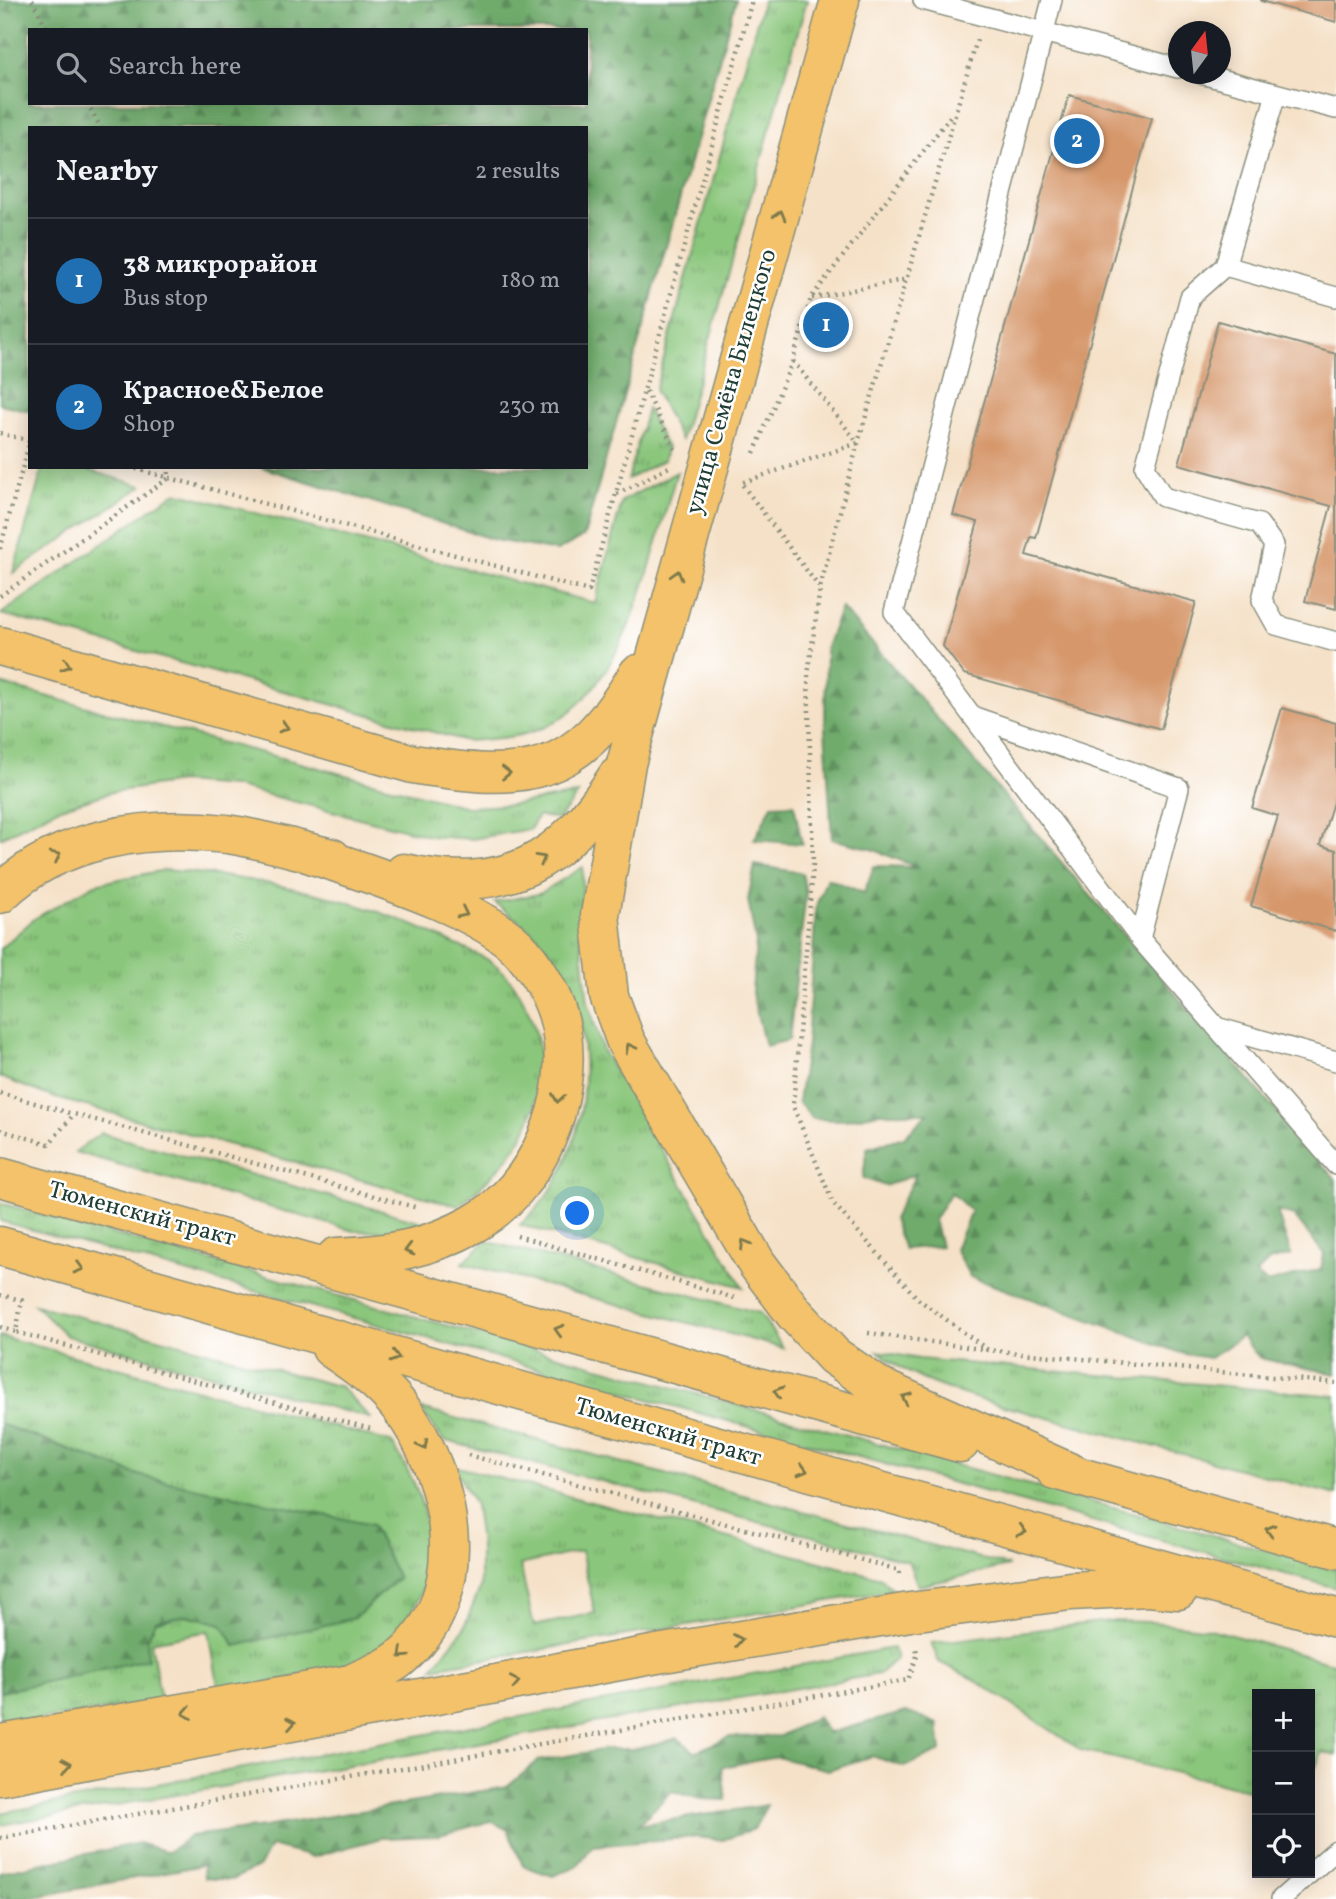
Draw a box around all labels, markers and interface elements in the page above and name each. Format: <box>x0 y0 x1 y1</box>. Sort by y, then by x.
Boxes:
north arrow <box>1168 21 1231 84</box>
search box <box>28 28 588 105</box>
icon: search <box>52 48 90 86</box>
text: Search here <box>108 49 241 85</box>
pin: 2 <box>1054 115 1100 167</box>
text: Nearby <box>56 151 158 193</box>
text: 2 results <box>475 156 560 188</box>
one-way arrow <box>771 209 786 221</box>
street label: улица Семёна Билецкого <box>678 245 786 519</box>
text: 38 микрорайон <box>123 247 317 283</box>
text: 1 <box>74 265 84 297</box>
text: 180 m <box>501 265 560 297</box>
text: Bus stop <box>123 283 208 315</box>
pin: 1 <box>803 299 849 351</box>
text: Красное&Белое <box>123 373 324 409</box>
text: 2 <box>73 391 85 423</box>
text: 230 m <box>498 391 560 423</box>
text: Shop <box>123 409 175 441</box>
one-way arrow <box>669 569 683 581</box>
one-way arrow <box>59 656 71 671</box>
one-way arrow <box>278 719 290 734</box>
one-way arrow <box>501 766 512 781</box>
one-way arrow <box>49 850 61 864</box>
one-way arrow <box>533 854 546 867</box>
one-way arrow <box>456 904 468 918</box>
one-way arrow <box>625 1043 639 1055</box>
one-way arrow <box>551 1092 566 1103</box>
street label: Тюменский тракт <box>44 1174 240 1256</box>
your location <box>560 1196 594 1230</box>
one-way arrow <box>740 1239 753 1252</box>
one-way arrow <box>403 1242 415 1256</box>
one-way arrow <box>73 1260 85 1274</box>
one-way arrow <box>554 1324 566 1339</box>
one-way arrow <box>389 1348 401 1363</box>
one-way arrow <box>773 1386 785 1400</box>
street label: Тюменский тракт <box>571 1390 765 1476</box>
one-way arrow <box>901 1393 913 1407</box>
one-way arrow <box>415 1438 429 1450</box>
one-way arrow <box>797 1462 809 1476</box>
one-way arrow <box>1016 1523 1028 1537</box>
one-way arrow <box>1264 1524 1276 1539</box>
one-way arrow <box>732 1633 744 1648</box>
one-way arrow <box>398 1645 411 1658</box>
one-way arrow <box>509 1675 521 1690</box>
map controls <box>1252 1689 1315 1878</box>
button: + <box>1252 1689 1315 1752</box>
one-way arrow <box>181 1705 192 1720</box>
one-way arrow <box>285 1716 297 1731</box>
button: − <box>1252 1752 1315 1815</box>
one-way arrow <box>61 1757 73 1772</box>
button: locate <box>1252 1815 1315 1878</box>

